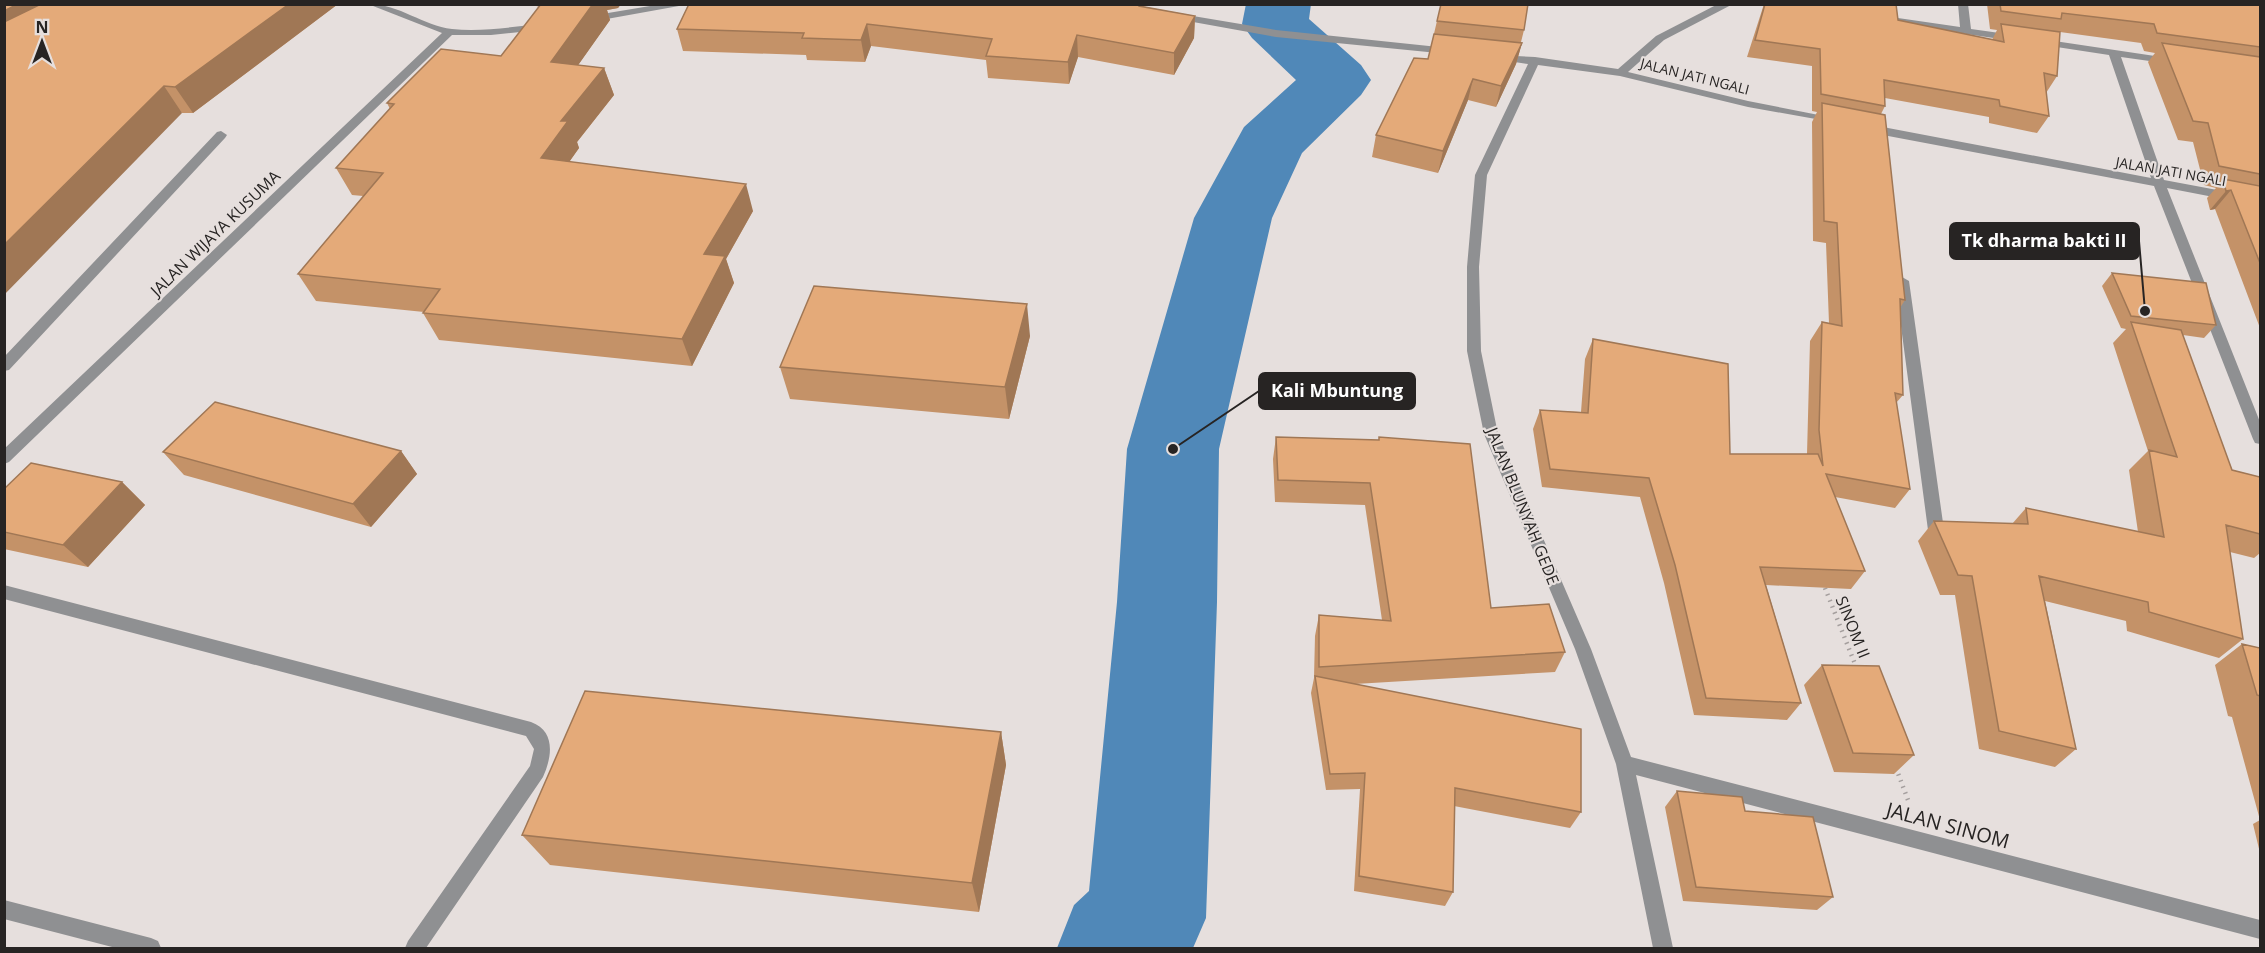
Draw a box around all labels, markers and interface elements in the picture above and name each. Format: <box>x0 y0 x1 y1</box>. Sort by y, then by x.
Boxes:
north arrow <box>12 12 72 72</box>
text: N <box>35 16 49 38</box>
street label: JALAN JATI NGALI <box>1637 53 1751 99</box>
street label: JALAN JATI NGALI <box>2112 152 2228 190</box>
street label: JALAN WIJAYA KUSUMA <box>144 165 285 302</box>
callout: Tk dharma bakti II <box>1950 223 2139 259</box>
text: Tk dharma bakti II <box>1961 228 2127 252</box>
callout: Kali Mbuntung <box>1259 373 1415 409</box>
text: Kali Mbuntung <box>1271 378 1403 402</box>
street label: JALAN BLUNYAH GEDE <box>1481 422 1565 588</box>
street label: SINOM II <box>1831 593 1875 661</box>
street label: JALAN SINOM <box>1881 795 2013 854</box>

